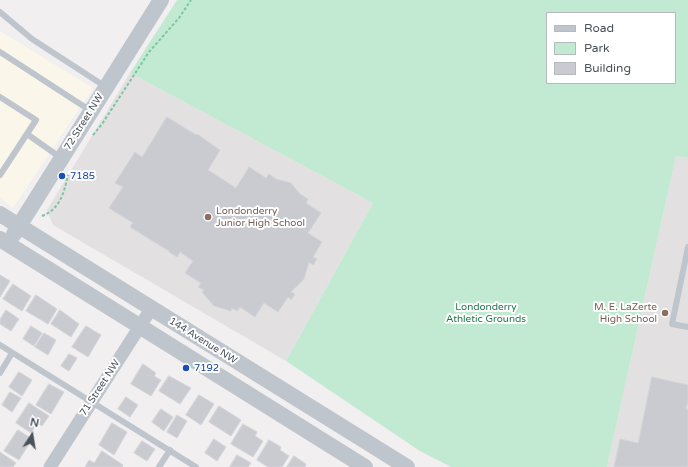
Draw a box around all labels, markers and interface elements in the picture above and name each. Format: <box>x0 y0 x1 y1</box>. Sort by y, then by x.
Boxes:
legend <box>546 12 676 84</box>
text: Road <box>584 21 614 35</box>
text: Park <box>584 41 610 55</box>
text: Building <box>584 61 631 75</box>
street label: 72 Street NW <box>62 91 106 153</box>
place label: 7185 <box>70 170 95 182</box>
marker: 7185 <box>57 171 67 181</box>
place label: Londonderry Junior High School <box>216 205 305 228</box>
marker: Londonderry Junior High School <box>203 212 213 222</box>
park label: Londonderry Athletic Grounds <box>446 301 526 324</box>
place label: M. E. LaZerte High School <box>594 301 657 324</box>
marker: M. E. LaZerte High School <box>660 308 670 318</box>
street label: 144 Avenue NW <box>167 315 239 367</box>
street label: 71 Street NW <box>77 358 123 418</box>
place label: 7192 <box>194 362 219 374</box>
marker: 7192 <box>181 363 191 373</box>
north arrow <box>12 415 52 455</box>
text: N <box>29 415 40 430</box>

